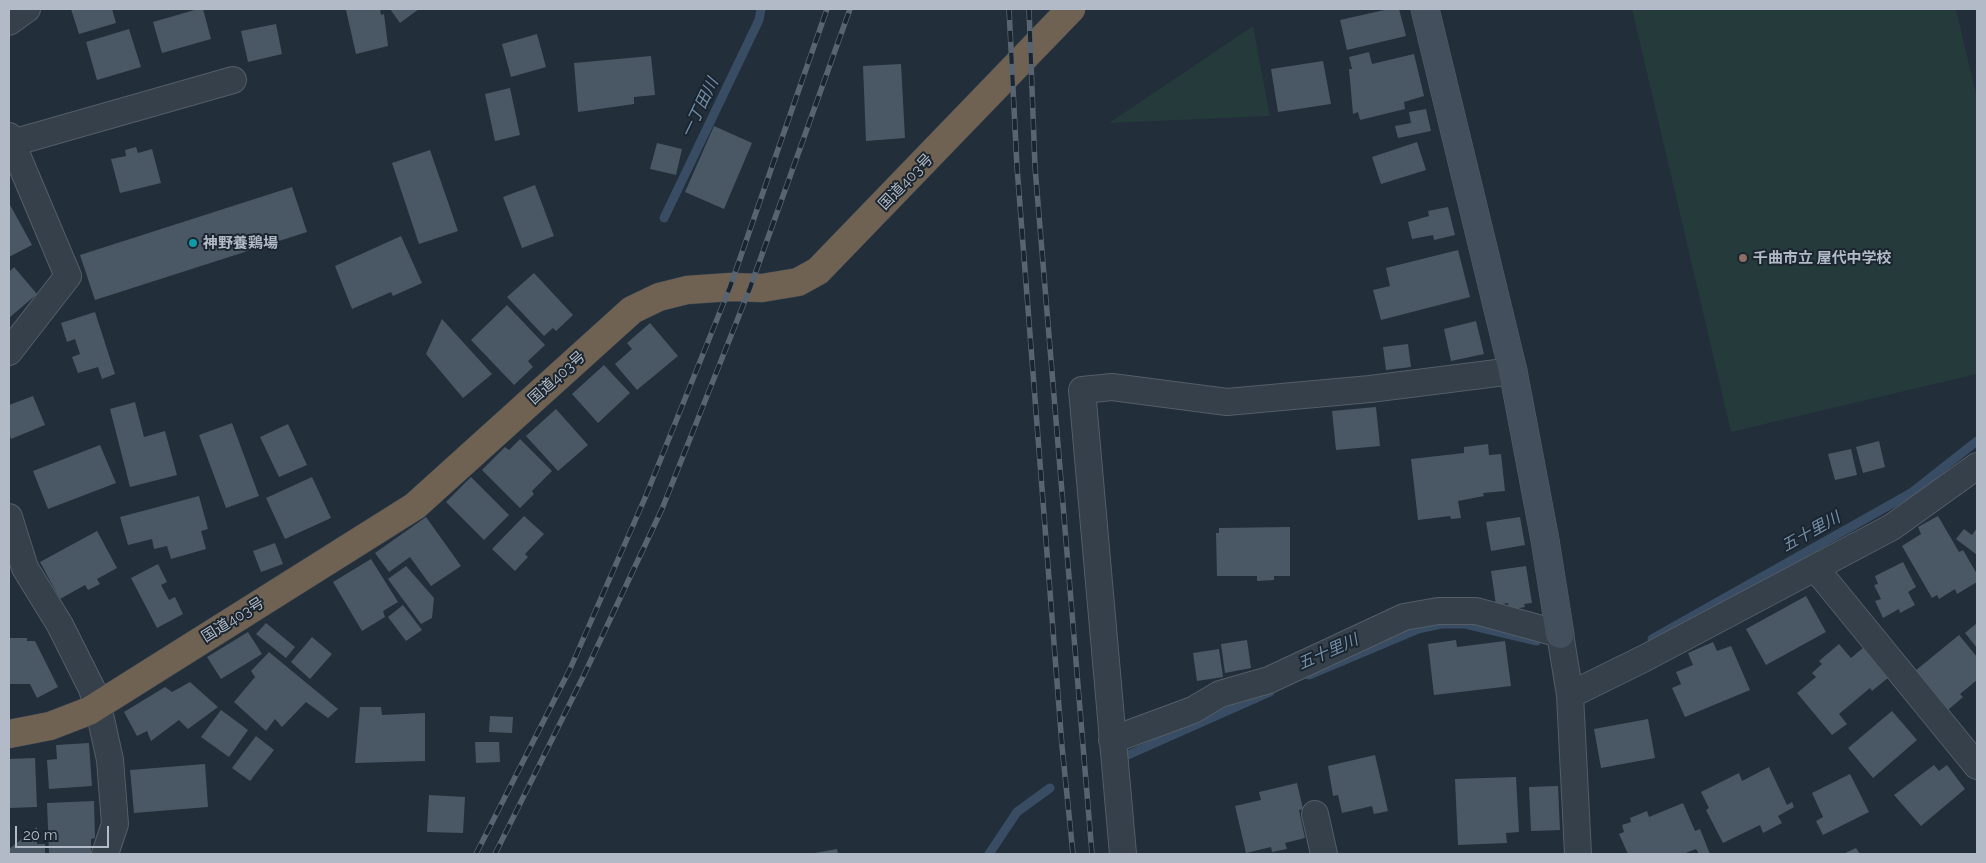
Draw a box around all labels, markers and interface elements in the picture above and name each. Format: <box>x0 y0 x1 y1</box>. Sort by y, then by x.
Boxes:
water label: 一丁田川 <box>677 75 723 141</box>
street label: 国道403号 <box>875 150 937 214</box>
place label: 神野養鶏場 <box>203 234 278 252</box>
marker: 神野養鶏場 <box>187 237 199 249</box>
place label: 千曲市立 屋代中学校 <box>1753 249 1892 267</box>
marker: 千曲市立 屋代中学校 <box>1737 252 1749 264</box>
street label: 国道403号 <box>525 348 589 408</box>
water label: 五十里川 <box>1778 508 1844 556</box>
street label: 国道403号 <box>198 594 268 646</box>
water label: 五十里川 <box>1295 630 1361 674</box>
scale bar <box>18 816 111 848</box>
text: 20 m <box>23 826 58 844</box>

